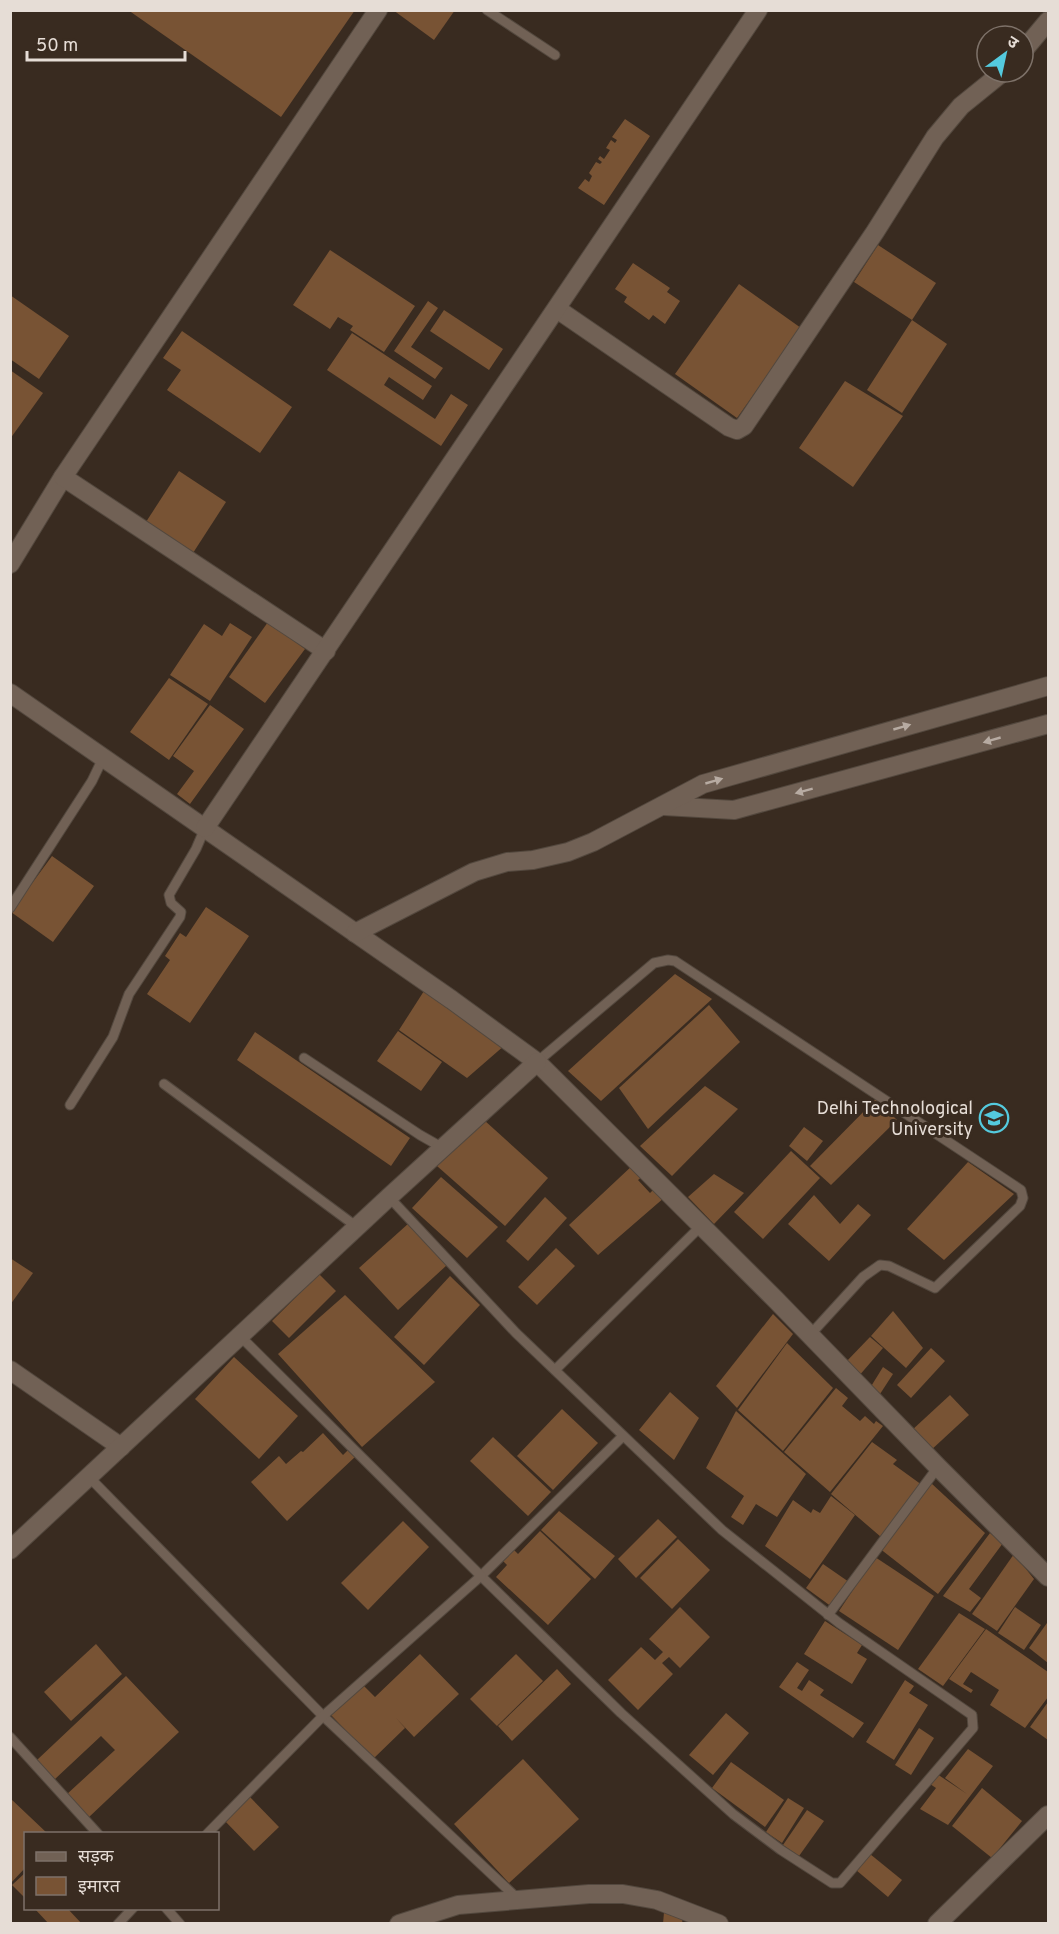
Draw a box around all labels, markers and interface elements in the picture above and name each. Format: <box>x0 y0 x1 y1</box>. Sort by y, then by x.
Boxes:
scale bar <box>27 24 184 62</box>
north arrow <box>975 24 1035 84</box>
text: उ <box>1003 32 1022 54</box>
text: 50 m <box>36 35 78 58</box>
one-way arrow <box>893 722 911 731</box>
one-way arrow <box>983 736 1001 745</box>
one-way arrow <box>706 776 724 785</box>
one-way arrow <box>795 787 813 796</box>
place label: Delhi Technological University <box>817 1098 973 1142</box>
school or university icon: Delhi Technological University <box>978 1102 1010 1134</box>
legend <box>24 1832 219 1910</box>
text: सड़क <box>78 1846 115 1869</box>
text: इमारत <box>78 1876 121 1899</box>

